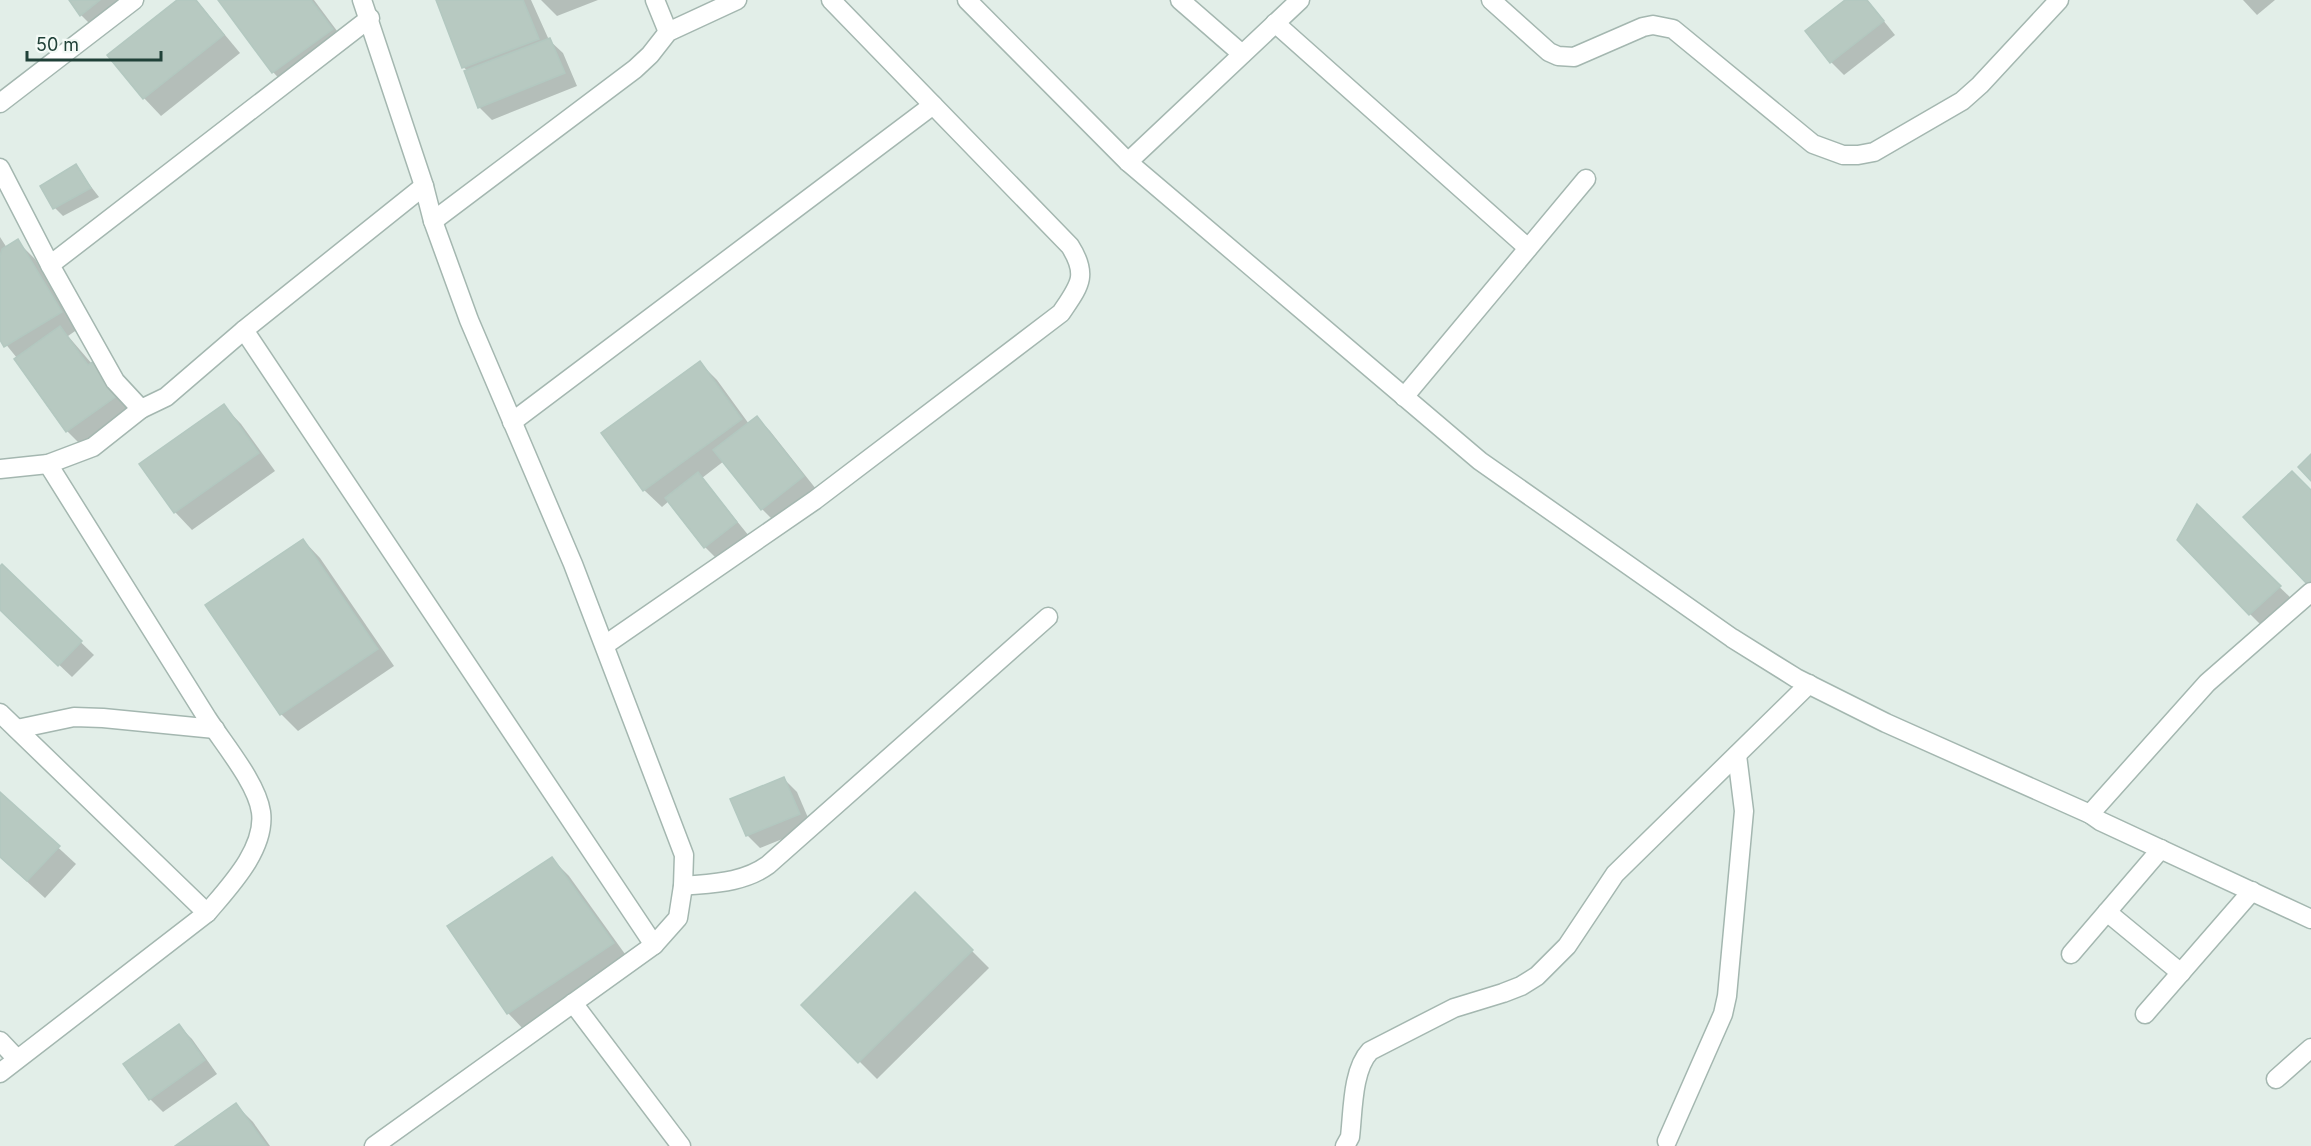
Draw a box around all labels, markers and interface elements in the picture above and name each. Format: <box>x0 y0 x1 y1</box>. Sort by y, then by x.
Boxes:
scale bar <box>27 24 160 62</box>
text: 50 m <box>36 34 79 55</box>

